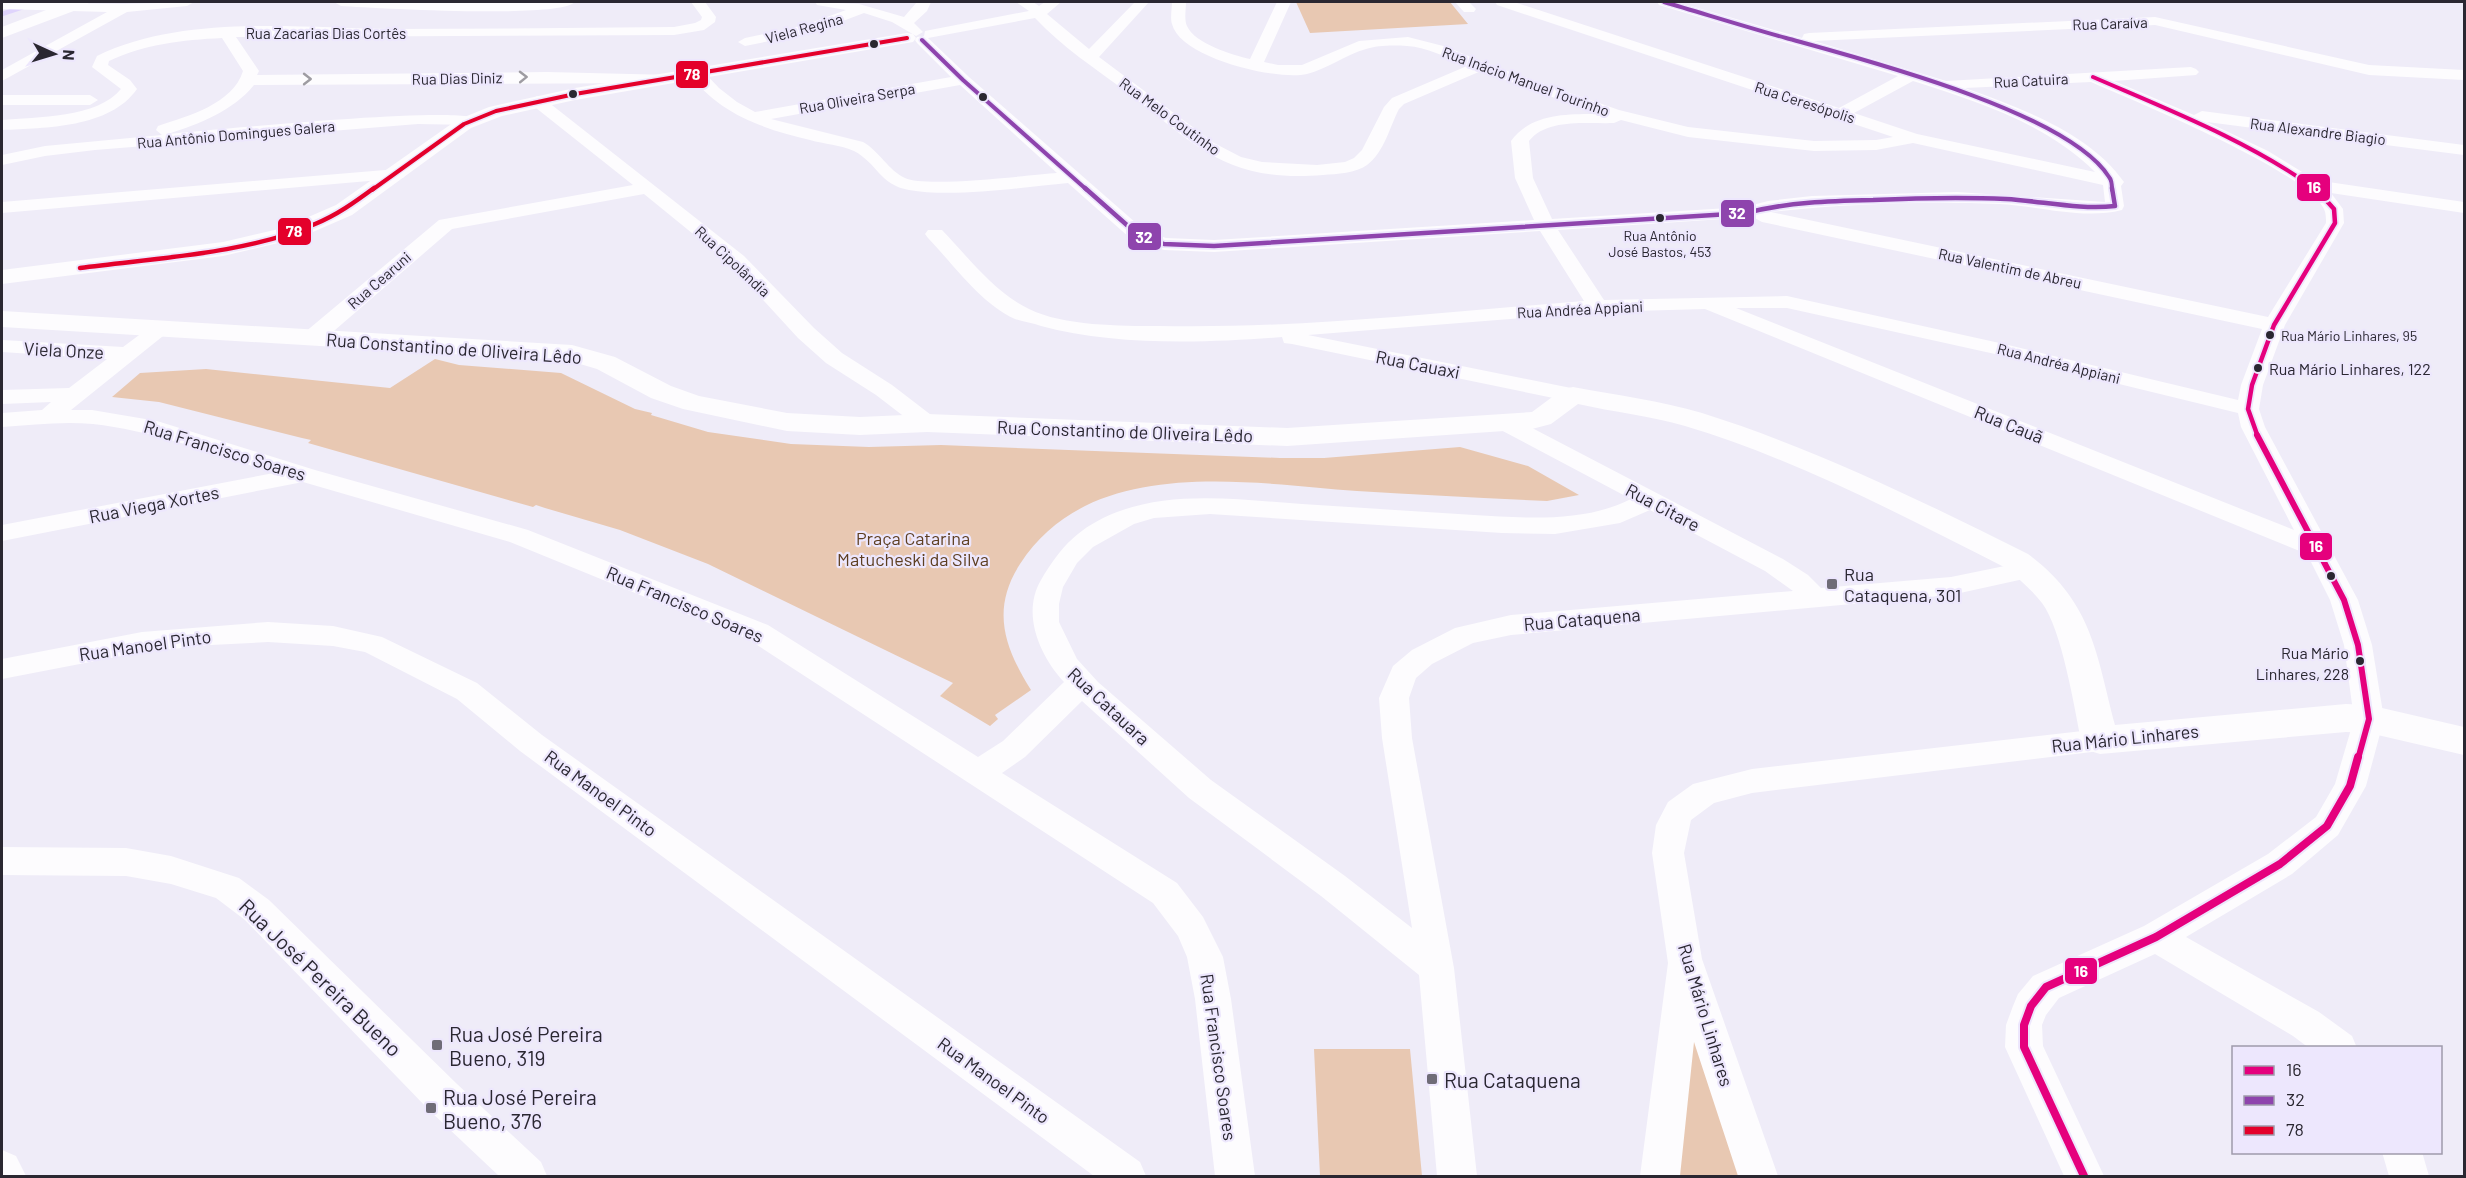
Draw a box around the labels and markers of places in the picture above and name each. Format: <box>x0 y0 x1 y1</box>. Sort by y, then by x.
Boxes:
unlabelled marker <box>868 38 880 50</box>
unlabelled marker <box>567 88 579 100</box>
unlabelled marker <box>977 91 989 103</box>
marker: Rua Antônio José Bastos, 453 <box>1654 212 1666 224</box>
place label: Rua Antônio José Bastos, 453 <box>1608 227 1712 260</box>
place label: Rua Mário Linhares, 95 <box>2281 327 2417 344</box>
marker: Rua Mário Linhares, 95 <box>2264 329 2276 341</box>
place label: Rua Mário Linhares, 122 <box>2269 359 2431 378</box>
marker: Rua Mário Linhares, 122 <box>2252 362 2264 374</box>
place label: Rua Cataquena, 301 <box>1844 563 1961 606</box>
unlabelled marker <box>2325 570 2337 582</box>
marker: Rua Cataquena, 301 <box>1825 577 1839 591</box>
place label: Rua Mário Linhares, 228 <box>2256 643 2349 683</box>
marker: Rua Mário Linhares, 228 <box>2354 655 2366 667</box>
place label: Rua José Pereira Bueno, 319 <box>449 1021 603 1070</box>
marker: Rua José Pereira Bueno, 319 <box>430 1038 444 1052</box>
place label: Rua Cataquena <box>1444 1067 1581 1092</box>
marker: Rua Cataquena <box>1425 1072 1439 1086</box>
place label: Rua José Pereira Bueno, 376 <box>443 1084 597 1133</box>
marker: Rua José Pereira Bueno, 376 <box>424 1101 438 1115</box>

